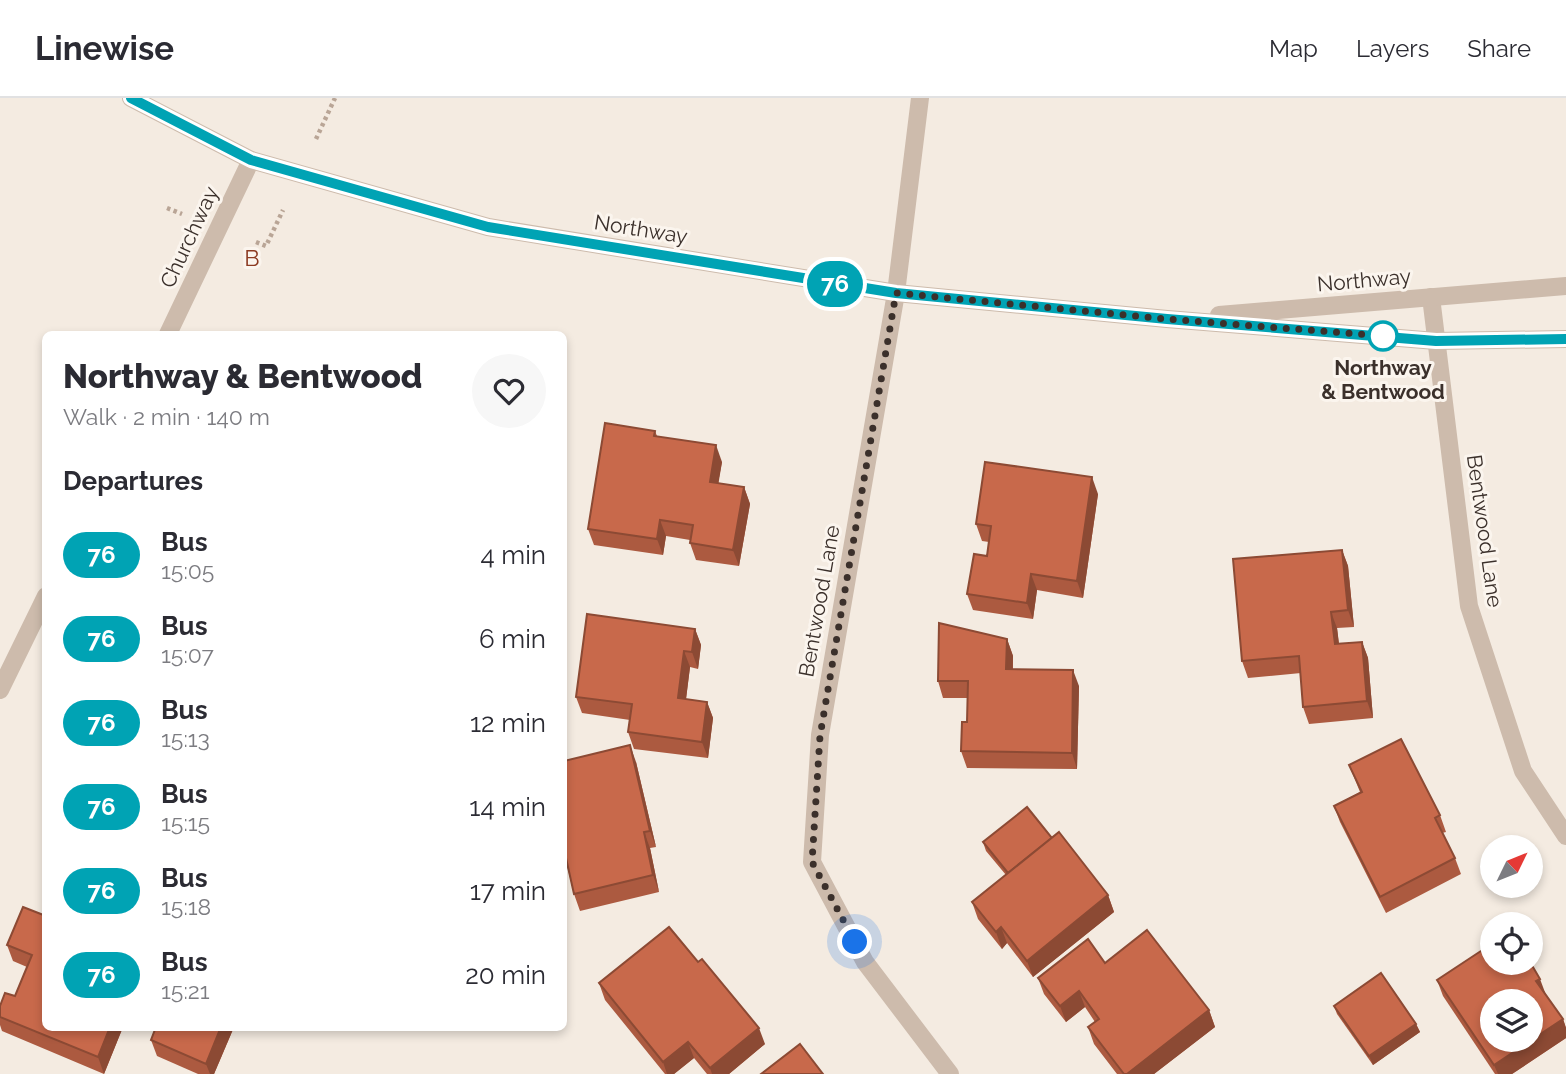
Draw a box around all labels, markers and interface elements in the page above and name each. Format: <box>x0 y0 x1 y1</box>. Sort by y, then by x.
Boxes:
text: Linewise <box>35 29 174 68</box>
text: Map <box>1269 34 1318 63</box>
text: Layers <box>1356 34 1429 63</box>
text: Share <box>1467 34 1531 63</box>
street label: Churchway <box>155 182 223 292</box>
street label: Northway <box>593 209 689 249</box>
district label: B <box>244 244 262 271</box>
line badge: 76 <box>804 261 866 307</box>
street label: Northway <box>1316 263 1412 297</box>
text: 76 <box>821 269 849 298</box>
marker: Northway & Bentwood <box>1368 321 1398 351</box>
button: heart <box>472 354 546 428</box>
place label: Northway & Bentwood <box>1321 355 1445 404</box>
text: Northway & Bentwood <box>63 357 422 396</box>
text: Walk · 2 min · 140 m <box>63 403 270 430</box>
street label: Bentwood Lane <box>1462 453 1508 609</box>
text: Departures <box>63 466 203 496</box>
street label: Bentwood Lane <box>793 523 845 679</box>
text: Bus <box>161 527 208 557</box>
text: 76 <box>87 540 116 569</box>
text: 4 min <box>480 540 546 570</box>
text: 15:05 <box>161 557 214 584</box>
text: Bus <box>161 611 208 641</box>
text: 76 <box>87 624 116 653</box>
text: 6 min <box>479 624 546 654</box>
text: 15:07 <box>161 641 214 668</box>
text: Bus <box>161 695 208 725</box>
text: 76 <box>87 708 116 737</box>
text: 12 min <box>470 708 546 738</box>
text: 15:13 <box>161 725 210 752</box>
text: Bus <box>161 779 208 809</box>
text: 76 <box>87 792 116 821</box>
text: 14 min <box>469 792 546 822</box>
text: 15:15 <box>161 809 210 836</box>
north arrow <box>1480 835 1544 898</box>
map controls <box>1480 835 1543 1052</box>
text: Bus <box>161 863 208 893</box>
text: 76 <box>87 876 116 905</box>
text: 17 min <box>470 876 546 906</box>
text: 15:18 <box>161 893 211 920</box>
button: locate <box>1480 912 1543 975</box>
your location <box>837 924 872 959</box>
text: Bus <box>161 947 208 977</box>
text: 76 <box>87 960 116 989</box>
text: 20 min <box>465 960 546 990</box>
text: 15:21 <box>161 977 210 1004</box>
button: layers <box>1480 989 1543 1052</box>

